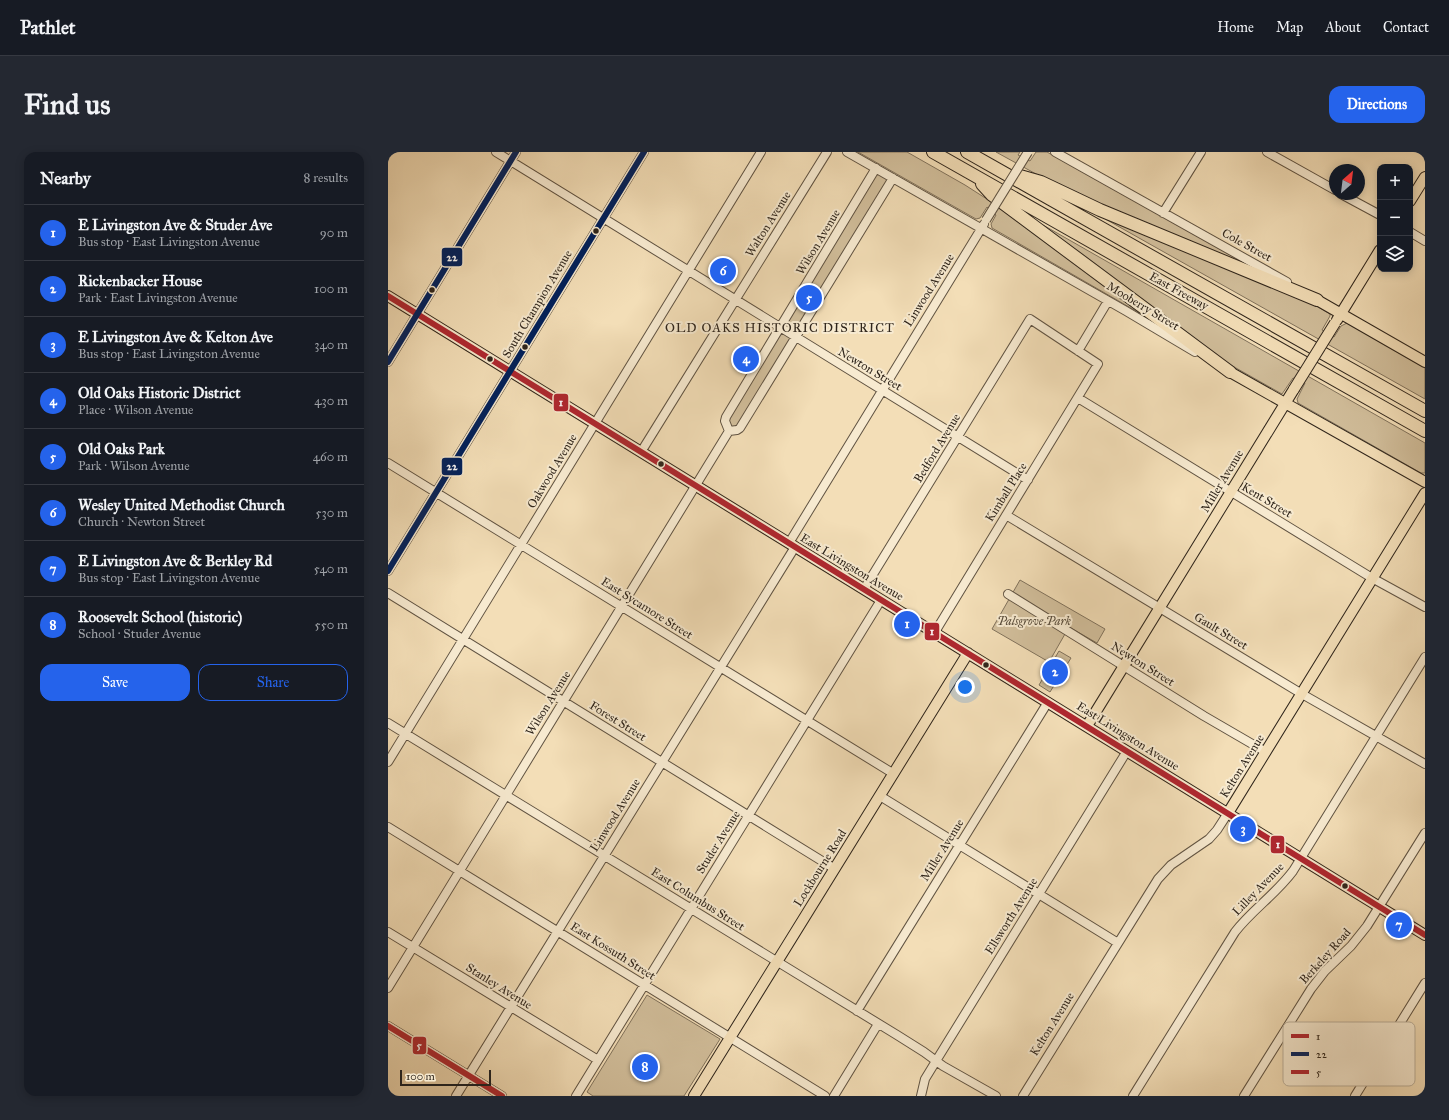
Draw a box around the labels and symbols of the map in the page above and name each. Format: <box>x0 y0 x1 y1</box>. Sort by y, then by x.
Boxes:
north arrow <box>1329 164 1365 200</box>
street label: Walton Avenue <box>742 189 794 259</box>
street label: Wilson Avenue <box>793 207 843 277</box>
unlabelled marker <box>591 226 601 236</box>
street label: Cole Street <box>1220 226 1275 265</box>
line badge: 22 <box>441 247 463 267</box>
street label: South Champion Avenue <box>499 247 575 361</box>
text: 22 <box>447 251 458 264</box>
street label: Linwood Avenue <box>901 251 957 329</box>
pin: 6 <box>710 256 736 286</box>
street label: East Freeway <box>1147 269 1211 313</box>
street label: Mooberry Street <box>1104 279 1183 334</box>
pin: 5 <box>796 283 822 313</box>
unlabelled marker <box>427 285 437 295</box>
district label: OLD OAKS HISTORIC DISTRICT <box>665 320 895 336</box>
unlabelled marker <box>520 342 530 352</box>
pin: 4 <box>733 344 759 374</box>
street label: Newton Street <box>835 344 905 394</box>
unlabelled marker <box>485 354 495 364</box>
line badge: 1 <box>553 393 569 412</box>
text: 1 <box>559 396 564 409</box>
street label: Bedford Avenue <box>911 411 963 485</box>
street label: Oakwood Avenue <box>524 431 580 511</box>
street label: Miller Avenue <box>1198 447 1246 515</box>
line badge: 22 <box>441 457 463 476</box>
unlabelled marker <box>656 459 666 469</box>
text: 22 <box>447 460 458 473</box>
street label: Kimball Place <box>982 460 1030 524</box>
street label: Kent Street <box>1239 479 1295 521</box>
street label: East Livingston Avenue <box>797 531 906 604</box>
street label: East Sycamore Street <box>599 574 696 642</box>
pin: 1 <box>894 609 920 639</box>
street label: Gault Street <box>1192 610 1251 653</box>
park label: Palsgrove Park <box>997 614 1071 628</box>
line badge: 1 <box>924 622 940 641</box>
text: 1 <box>930 625 935 638</box>
street label: Newton Street <box>1109 639 1178 689</box>
pin: 2 <box>1042 657 1068 687</box>
unlabelled marker <box>981 660 991 670</box>
street label: Wilson Avenue <box>523 668 573 738</box>
your location <box>955 677 975 697</box>
street label: Forest Street <box>587 698 650 744</box>
street label: East Livingston Avenue <box>1074 699 1182 774</box>
street label: Kelton Avenue <box>1217 732 1267 800</box>
street label: Linwood Avenue <box>587 776 643 854</box>
street label: Studer Avenue <box>693 808 743 876</box>
pin: 3 <box>1230 814 1256 844</box>
street label: Miller Avenue <box>917 817 967 883</box>
street label: Lockbourne Road <box>791 827 849 909</box>
line badge: 1 <box>1270 835 1285 854</box>
text: 1 <box>1276 838 1281 851</box>
street label: Lilley Avenue <box>1229 860 1287 918</box>
street label: East Columbus Street <box>649 865 748 934</box>
street label: Ellsworth Avenue <box>982 875 1040 957</box>
unlabelled marker <box>1340 881 1350 891</box>
pin: 7 <box>1386 910 1412 940</box>
street label: East Kossuth Street <box>568 919 659 983</box>
street label: Berkeley Road <box>1296 925 1354 987</box>
street label: Stanley Avenue <box>463 960 535 1012</box>
street label: Kelton Avenue <box>1027 990 1077 1058</box>
legend <box>1283 1022 1415 1086</box>
text: 1 <box>1316 1030 1320 1043</box>
line badge: 5 <box>412 1036 427 1055</box>
text: 5 <box>416 1039 422 1052</box>
text: 22 <box>1316 1048 1327 1061</box>
pin: 8 <box>632 1052 658 1082</box>
text: 5 <box>1316 1066 1321 1079</box>
scale bar <box>400 1068 491 1087</box>

